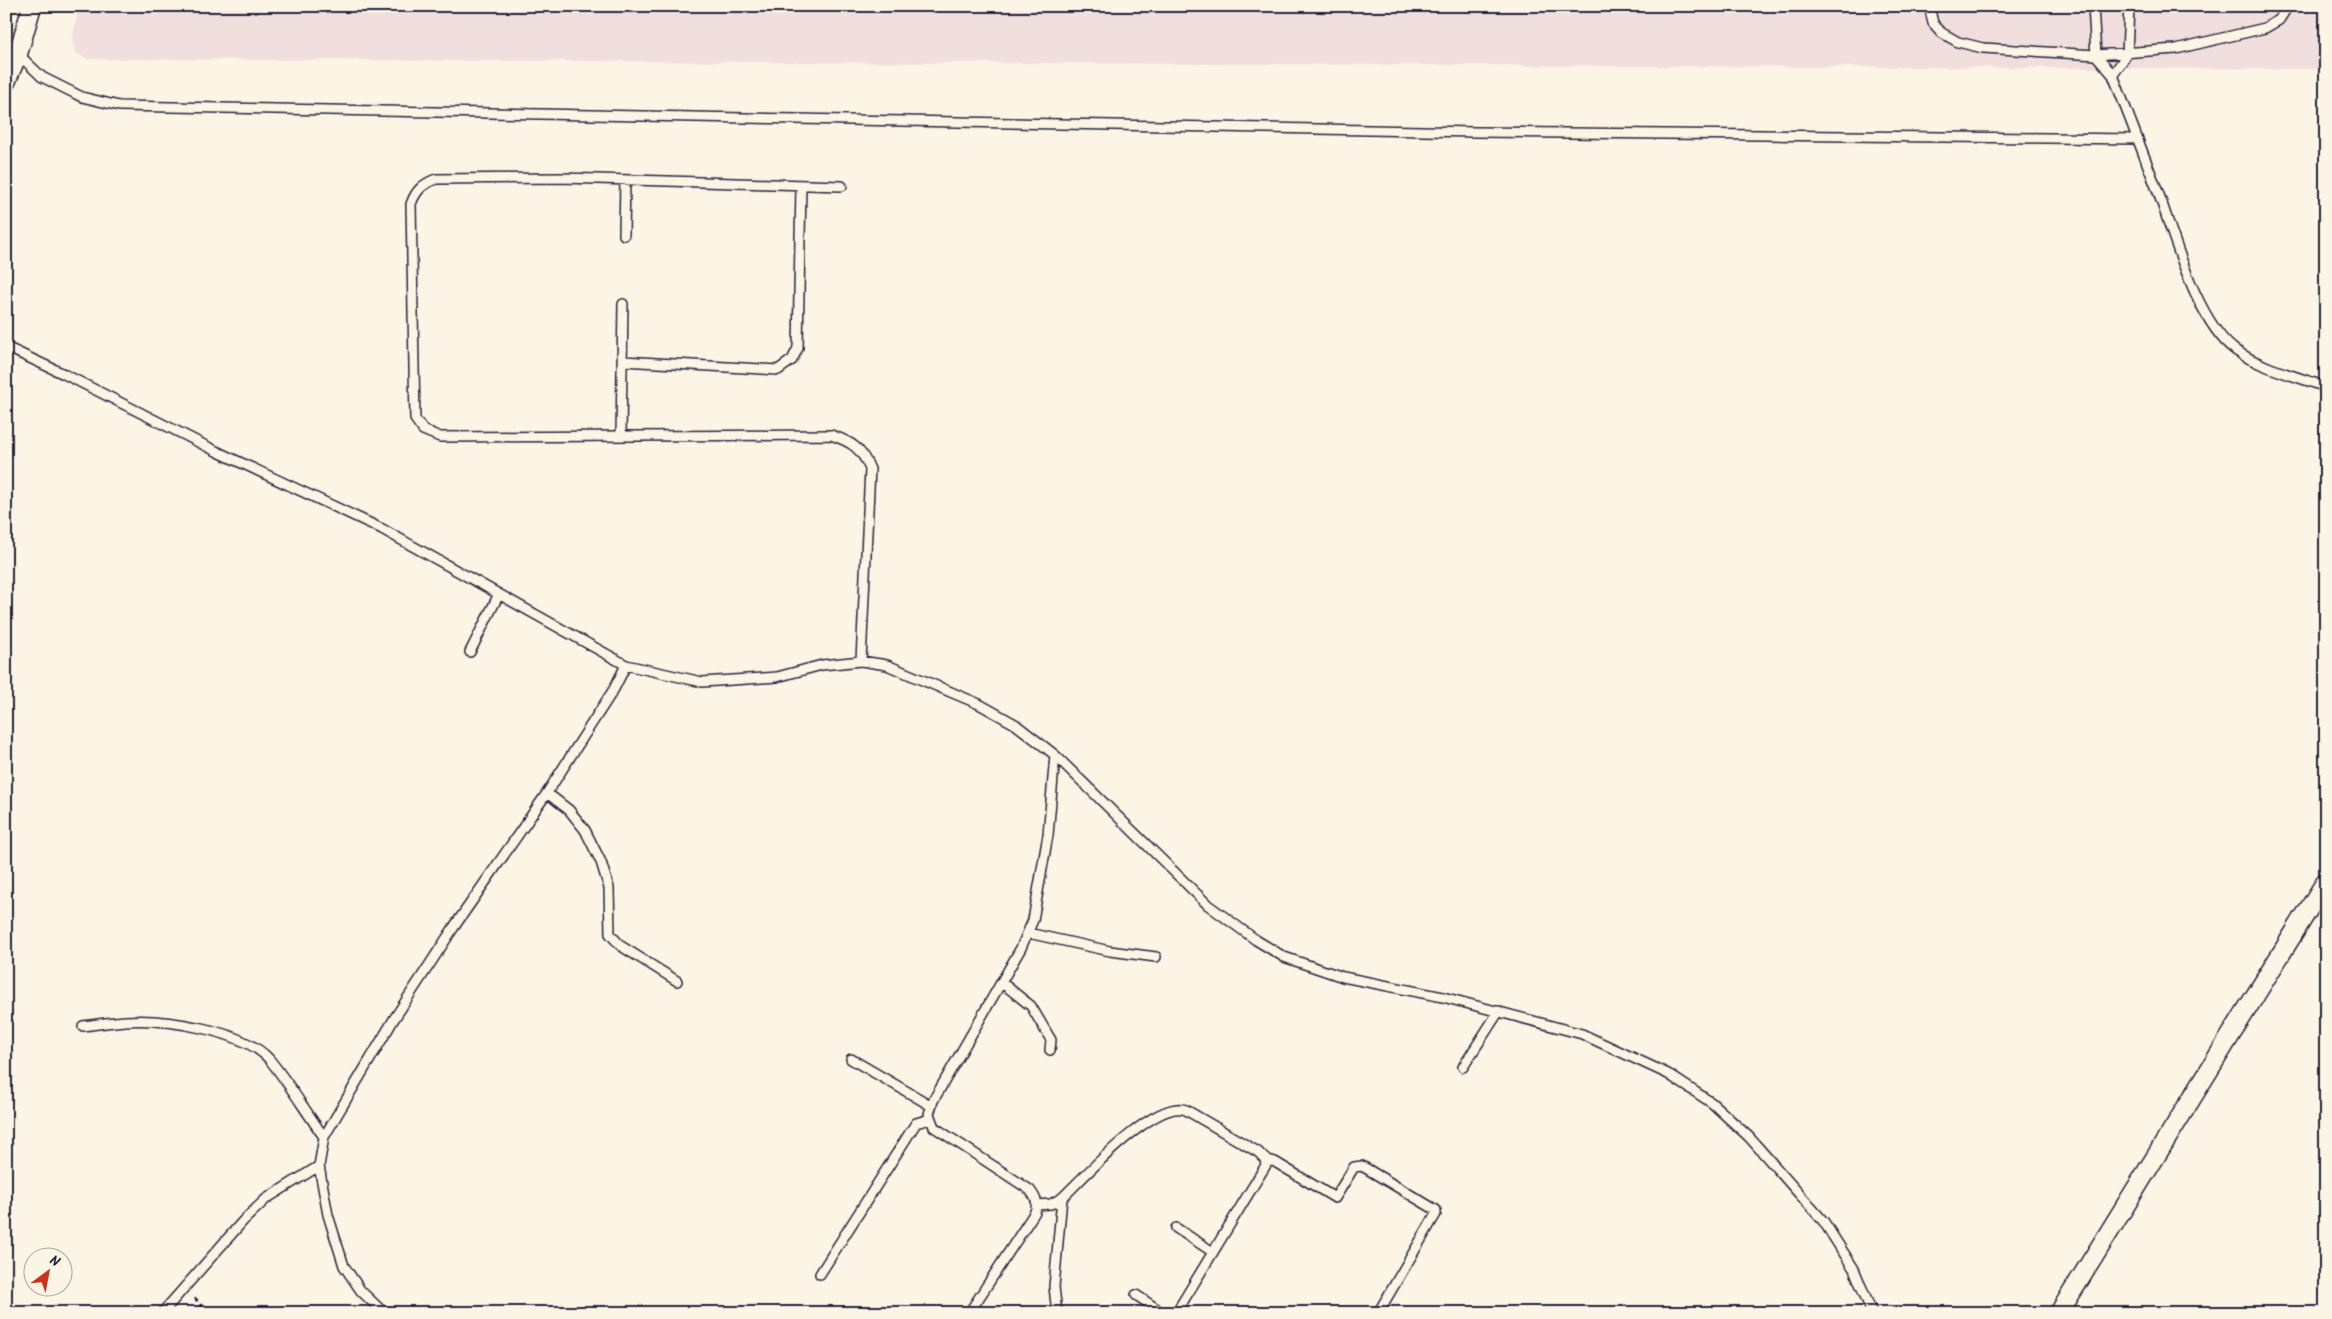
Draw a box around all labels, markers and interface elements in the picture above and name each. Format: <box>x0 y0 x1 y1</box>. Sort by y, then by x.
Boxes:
north arrow <box>22 1246 72 1296</box>
text: N <box>45 1250 64 1274</box>

